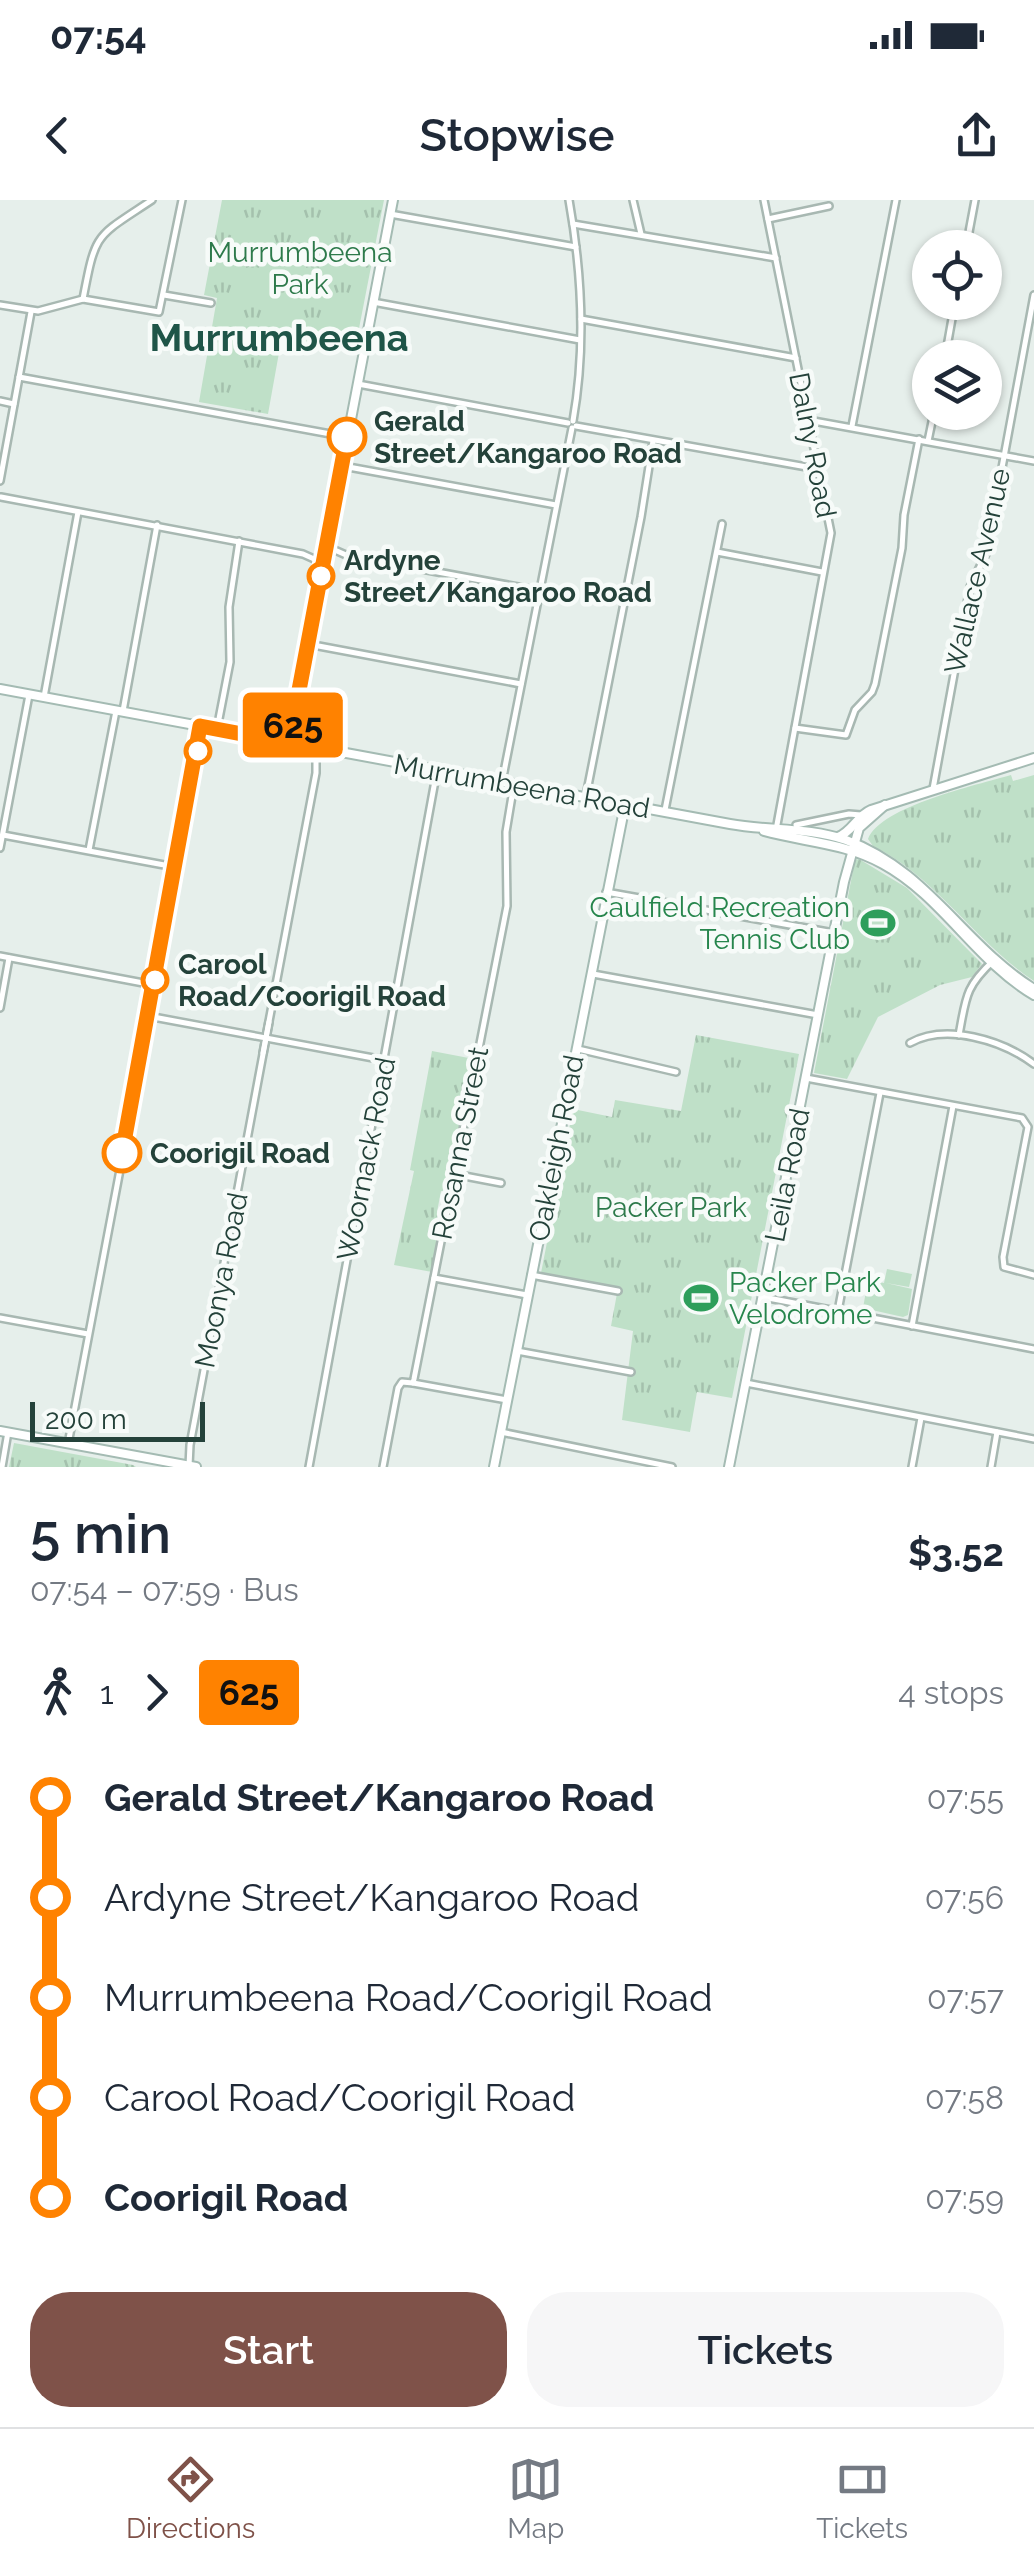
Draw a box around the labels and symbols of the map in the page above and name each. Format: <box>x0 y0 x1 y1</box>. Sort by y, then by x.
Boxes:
park label: Murrumbeena Park <box>208 236 392 301</box>
district label: Murrumbeena <box>149 315 409 360</box>
street label: Dalny Road <box>782 370 843 521</box>
place label: Gerald Street/Kangaroo Road <box>374 405 682 470</box>
marker: Gerald Street/Kangaroo Road <box>328 418 366 456</box>
street label: Wallace Avenue <box>938 465 1017 677</box>
place label: Ardyne Street/Kangaroo Road <box>344 544 652 609</box>
marker: Ardyne Street/Kangaroo Road <box>308 563 334 589</box>
line badge: 625 <box>236 692 350 758</box>
unlabelled marker <box>185 738 211 764</box>
street label: Murrumbeena Road <box>391 748 652 825</box>
place label: Caulfield Recreation Tennis Club <box>590 891 850 956</box>
sports icon: Caulfield Recreation Tennis Club <box>859 904 897 942</box>
place label: Carool Road/Coorigil Road <box>178 948 446 1013</box>
marker: Carool Road/Coorigil Road <box>142 967 168 993</box>
street label: Rosanna Street <box>426 1043 495 1242</box>
street label: Oakleigh Road <box>522 1052 591 1244</box>
street label: Woornack Road <box>331 1055 402 1264</box>
street label: Leila Road <box>758 1105 817 1245</box>
marker: Coorigil Road <box>103 1134 141 1172</box>
place label: Coorigil Road <box>150 1137 330 1170</box>
street label: Moonya Road <box>188 1190 255 1371</box>
park label: Packer Park <box>595 1191 747 1224</box>
place label: Packer Park Velodrome <box>729 1266 881 1331</box>
sports icon: Packer Park Velodrome <box>682 1279 720 1317</box>
scale bar <box>30 1397 205 1442</box>

